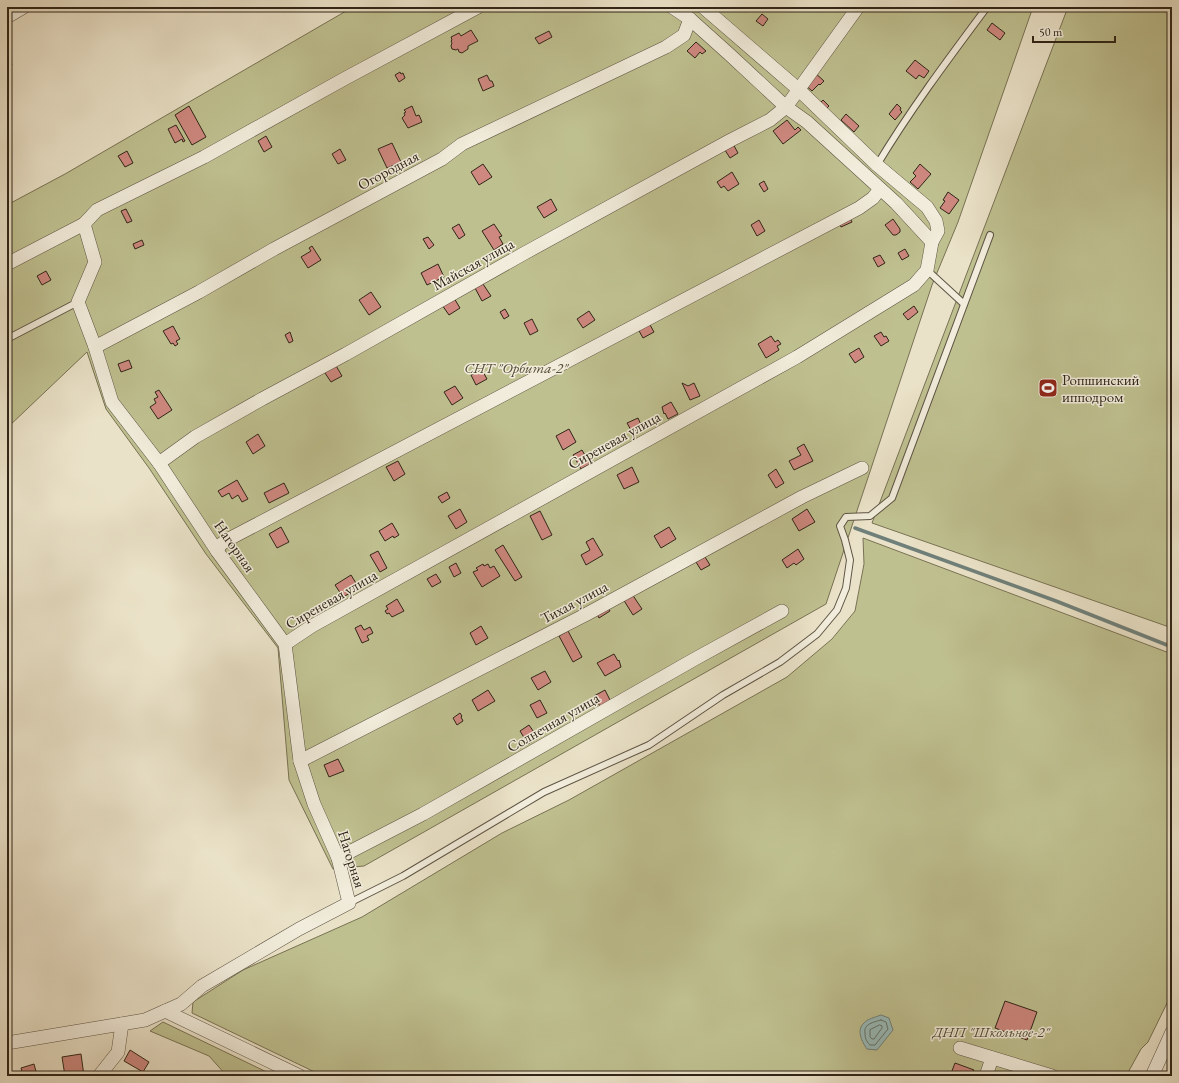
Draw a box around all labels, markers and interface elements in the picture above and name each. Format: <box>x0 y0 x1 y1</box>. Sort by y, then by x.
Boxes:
scale bar <box>1033 18 1115 44</box>
text: 50 m <box>1039 24 1063 40</box>
street label: Огородная <box>354 146 422 194</box>
street label: Майская улица <box>429 234 517 294</box>
park label: СНТ "Орбита-2" <box>464 358 570 377</box>
place label: Ропшинский ипподром <box>1062 370 1140 406</box>
sports icon: Ропшинский ипподром <box>1037 377 1059 399</box>
street label: Сиреневая улица <box>564 407 664 473</box>
street label: Нагорная <box>210 516 260 576</box>
street label: Сиреневая улица <box>282 565 380 633</box>
street label: Тихая улица <box>537 576 611 628</box>
street label: Солнечная улица <box>503 688 603 756</box>
street label: Нагорная <box>334 828 370 890</box>
park label: ДНП "Школьное-2" <box>932 1022 1051 1041</box>

